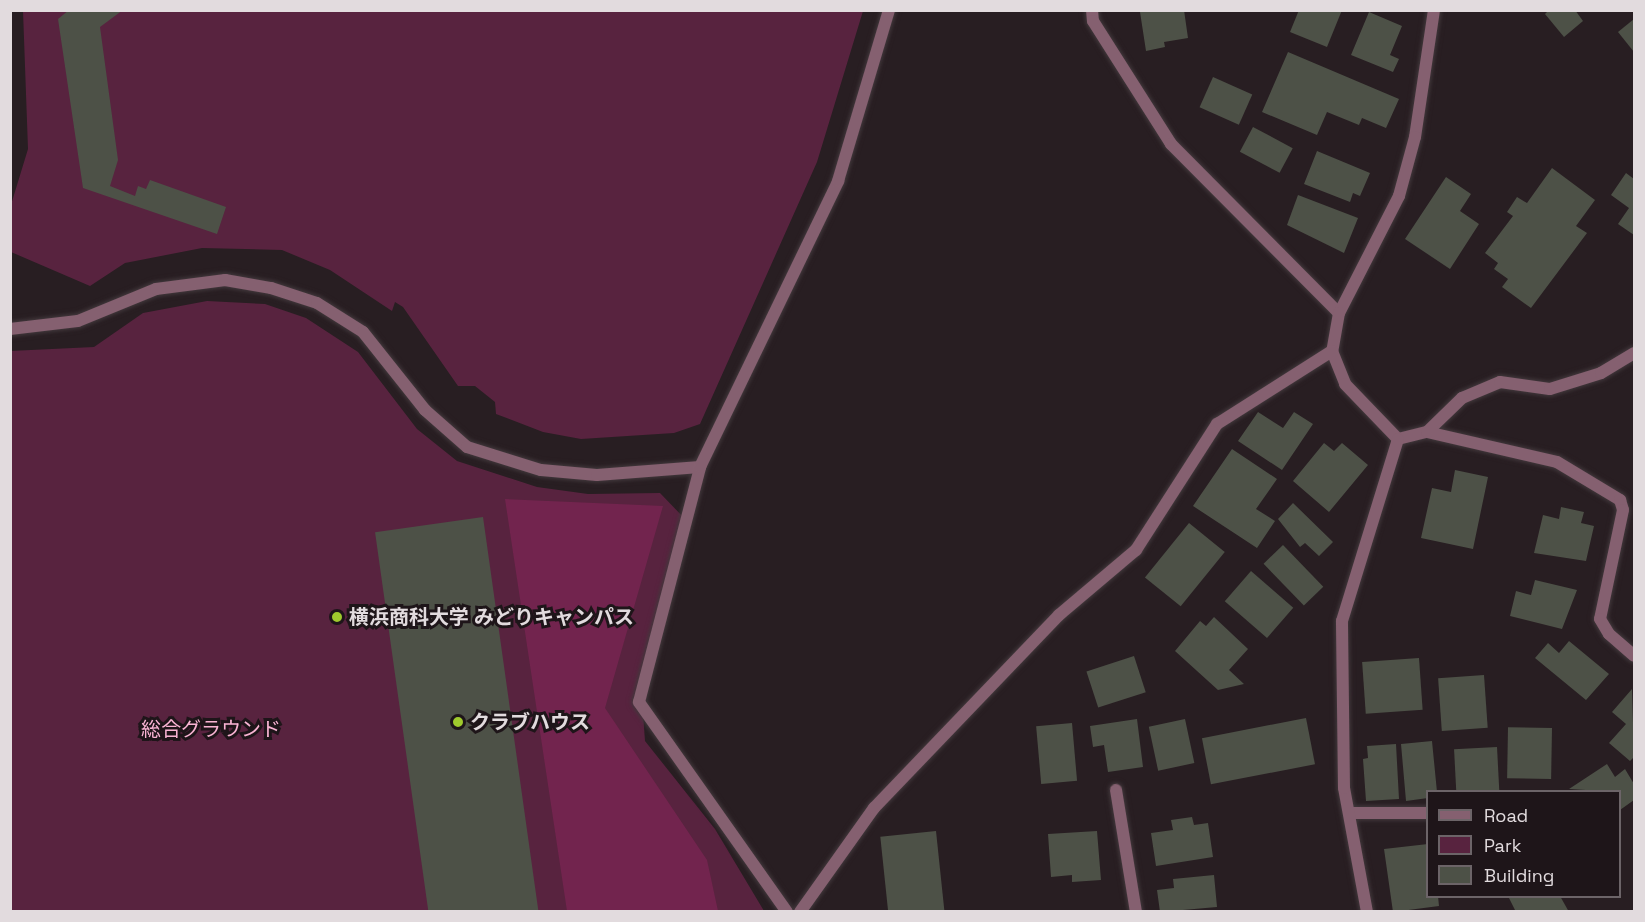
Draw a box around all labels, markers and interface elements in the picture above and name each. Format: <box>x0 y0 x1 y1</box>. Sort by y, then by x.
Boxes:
place label: 横浜商科大学 みどりキャンパス <box>349 605 634 629</box>
marker: 横浜商科大学 みどりキャンパス <box>330 610 344 624</box>
place label: クラブハウス <box>470 710 590 734</box>
marker: クラブハウス <box>451 715 465 729</box>
park label: 総合グラウンド <box>141 717 281 741</box>
legend <box>1426 790 1621 898</box>
text: Road <box>1484 804 1528 827</box>
text: Park <box>1484 834 1521 857</box>
text: Building <box>1484 864 1554 887</box>

